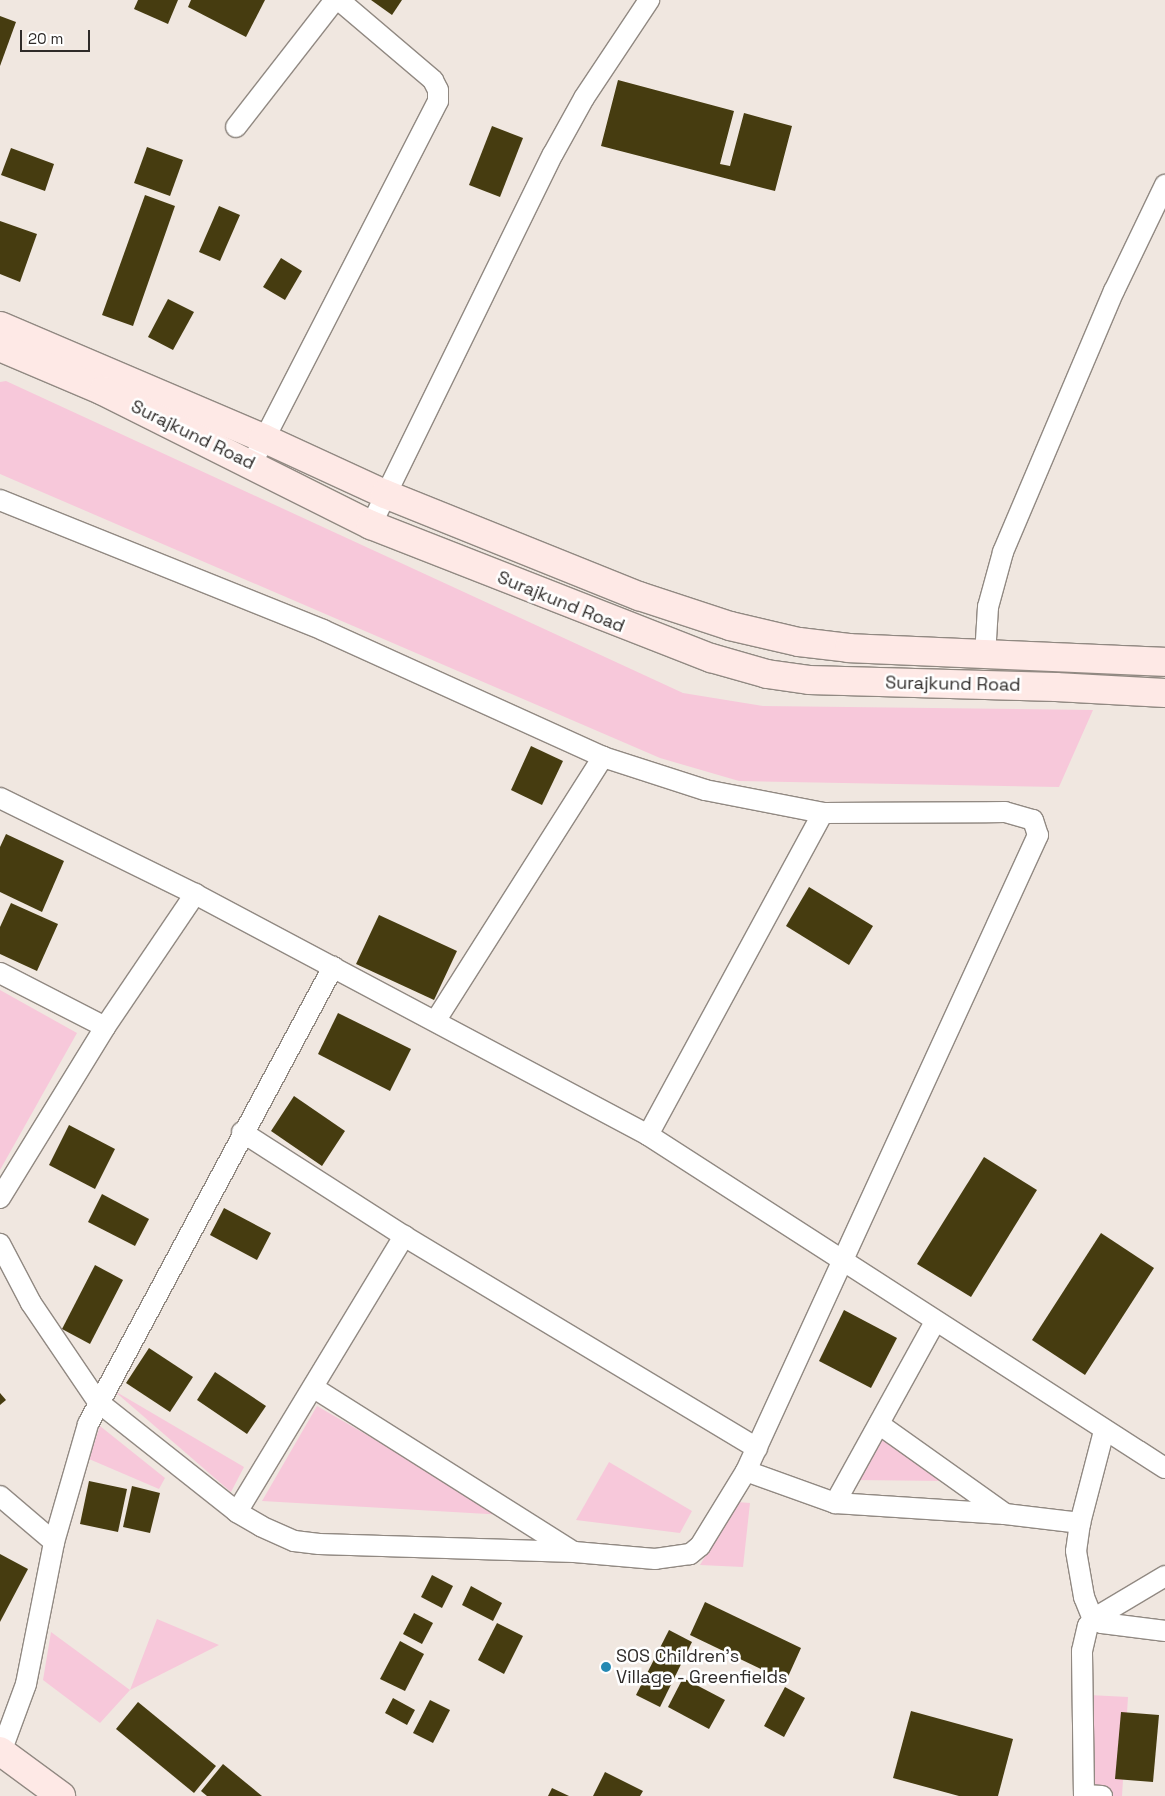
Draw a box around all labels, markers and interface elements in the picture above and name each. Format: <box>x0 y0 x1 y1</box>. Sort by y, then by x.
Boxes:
scale bar <box>22 20 92 52</box>
text: 20 m <box>28 29 63 48</box>
street label: Surajkund Road <box>127 396 259 474</box>
street label: Surajkund Road <box>494 567 628 637</box>
street label: Surajkund Road <box>885 672 1021 696</box>
place label: SOS Children's Village - Greenfields <box>616 1646 789 1688</box>
marker: SOS Children's Village - Greenfields <box>600 1661 612 1673</box>

